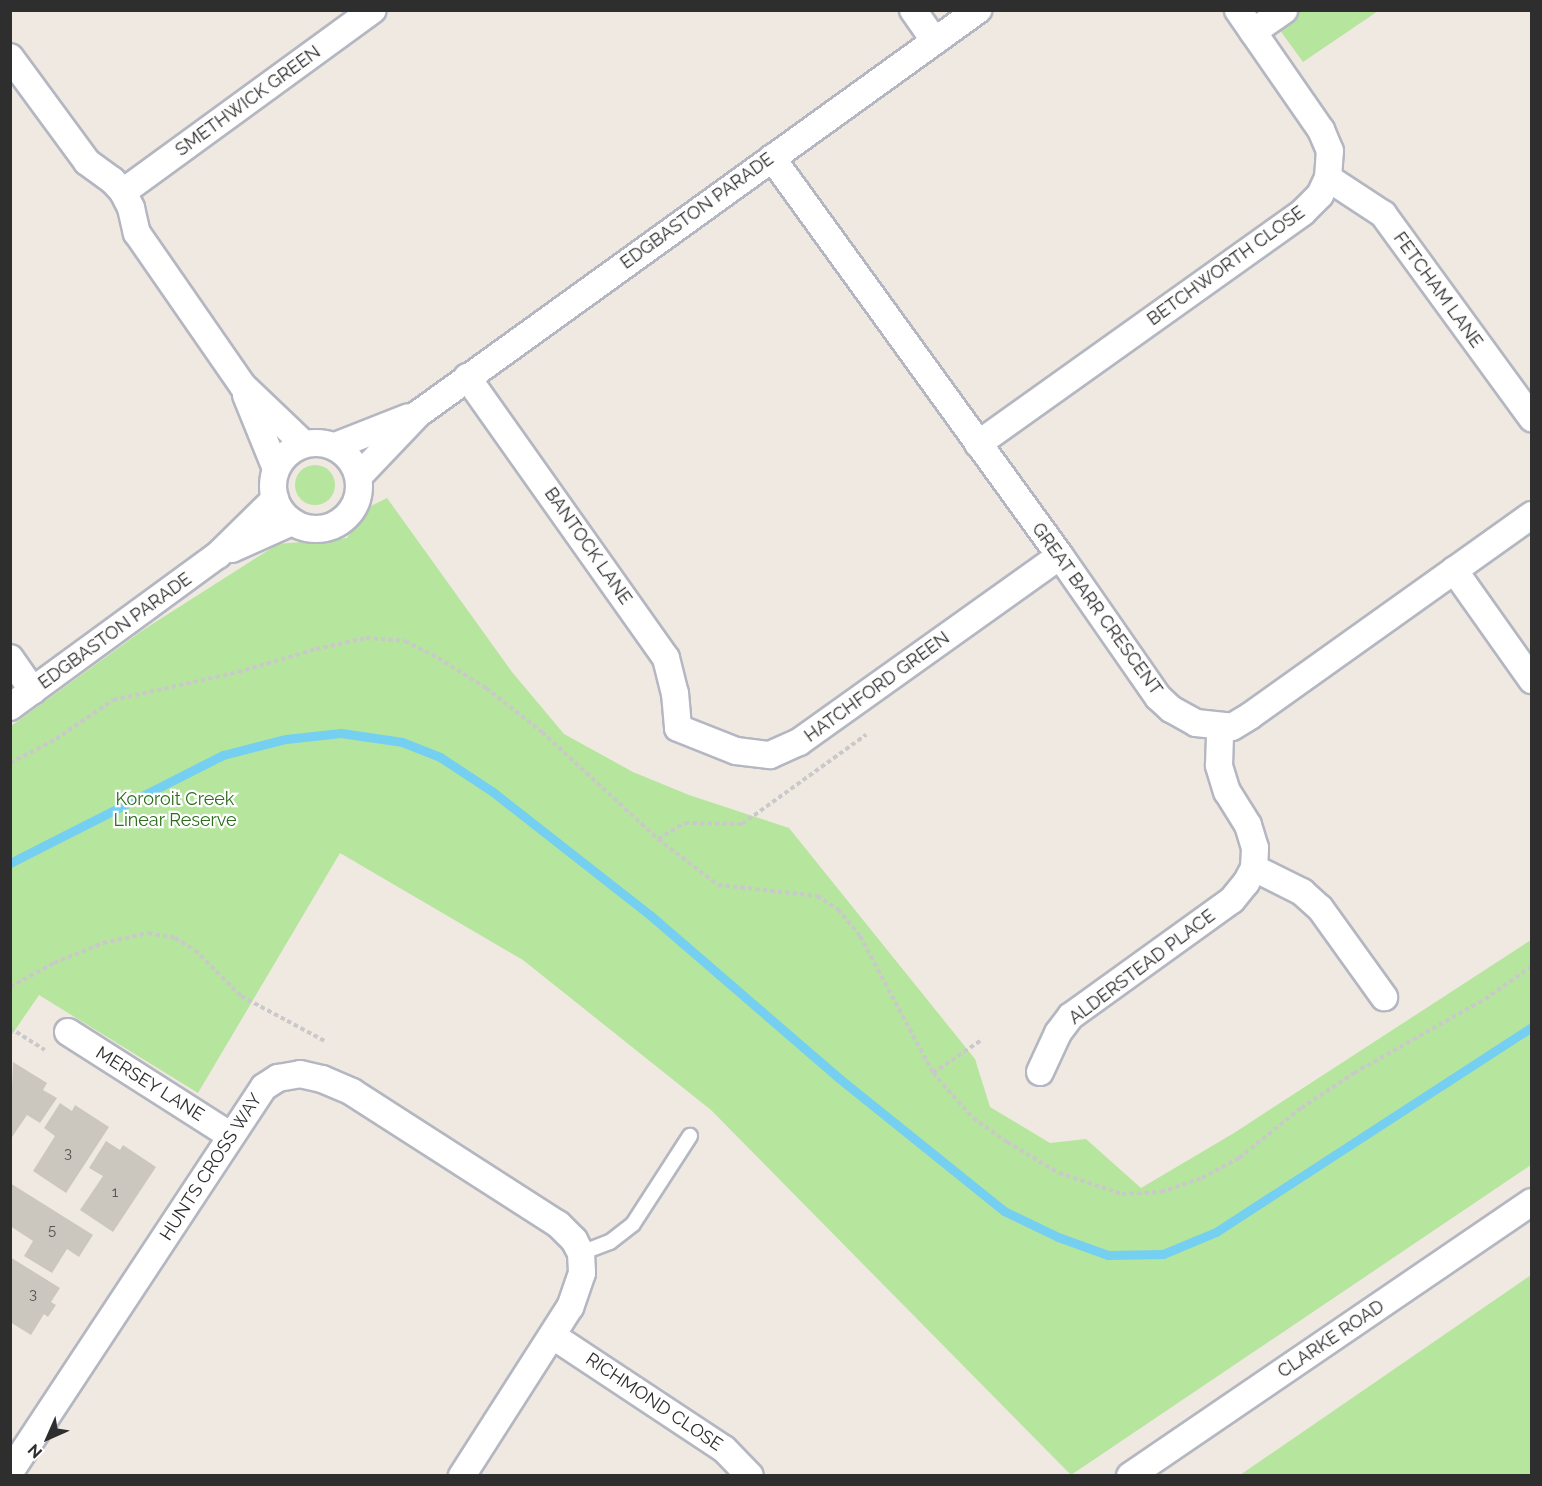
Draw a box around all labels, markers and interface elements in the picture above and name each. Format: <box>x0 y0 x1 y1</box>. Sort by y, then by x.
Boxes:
street label: SMETHWICK GREEN <box>171 41 325 161</box>
street label: EDGBASTON PARADE <box>616 148 778 274</box>
street label: BETCHWORTH CLOSE <box>1143 202 1309 330</box>
street label: FETCHAM LANE <box>1389 228 1487 352</box>
street label: BANTOCK LANE <box>540 483 636 609</box>
street label: GREAT BARR CRESCENT <box>1027 518 1167 700</box>
street label: EDGBASTON PARADE <box>34 568 196 694</box>
street label: HATCHFORD GREEN <box>800 627 954 747</box>
park label: Kororoit Creek Linear Reserve <box>113 789 237 832</box>
street label: ALDERSTEAD PLACE <box>1065 905 1219 1029</box>
street label: MERSEY LANE <box>92 1042 208 1126</box>
street label: HUNTS CROSS WAY <box>155 1089 267 1245</box>
house number: 3 <box>64 1145 72 1163</box>
house number: 1 <box>112 1184 118 1202</box>
house number: 5 <box>48 1222 56 1240</box>
house number: 3 <box>29 1286 37 1304</box>
street label: CLARKE ROAD <box>1274 1295 1388 1383</box>
street label: RICHMOND CLOSE <box>582 1348 726 1456</box>
north arrow <box>18 1408 78 1468</box>
text: N <box>24 1440 46 1462</box>

